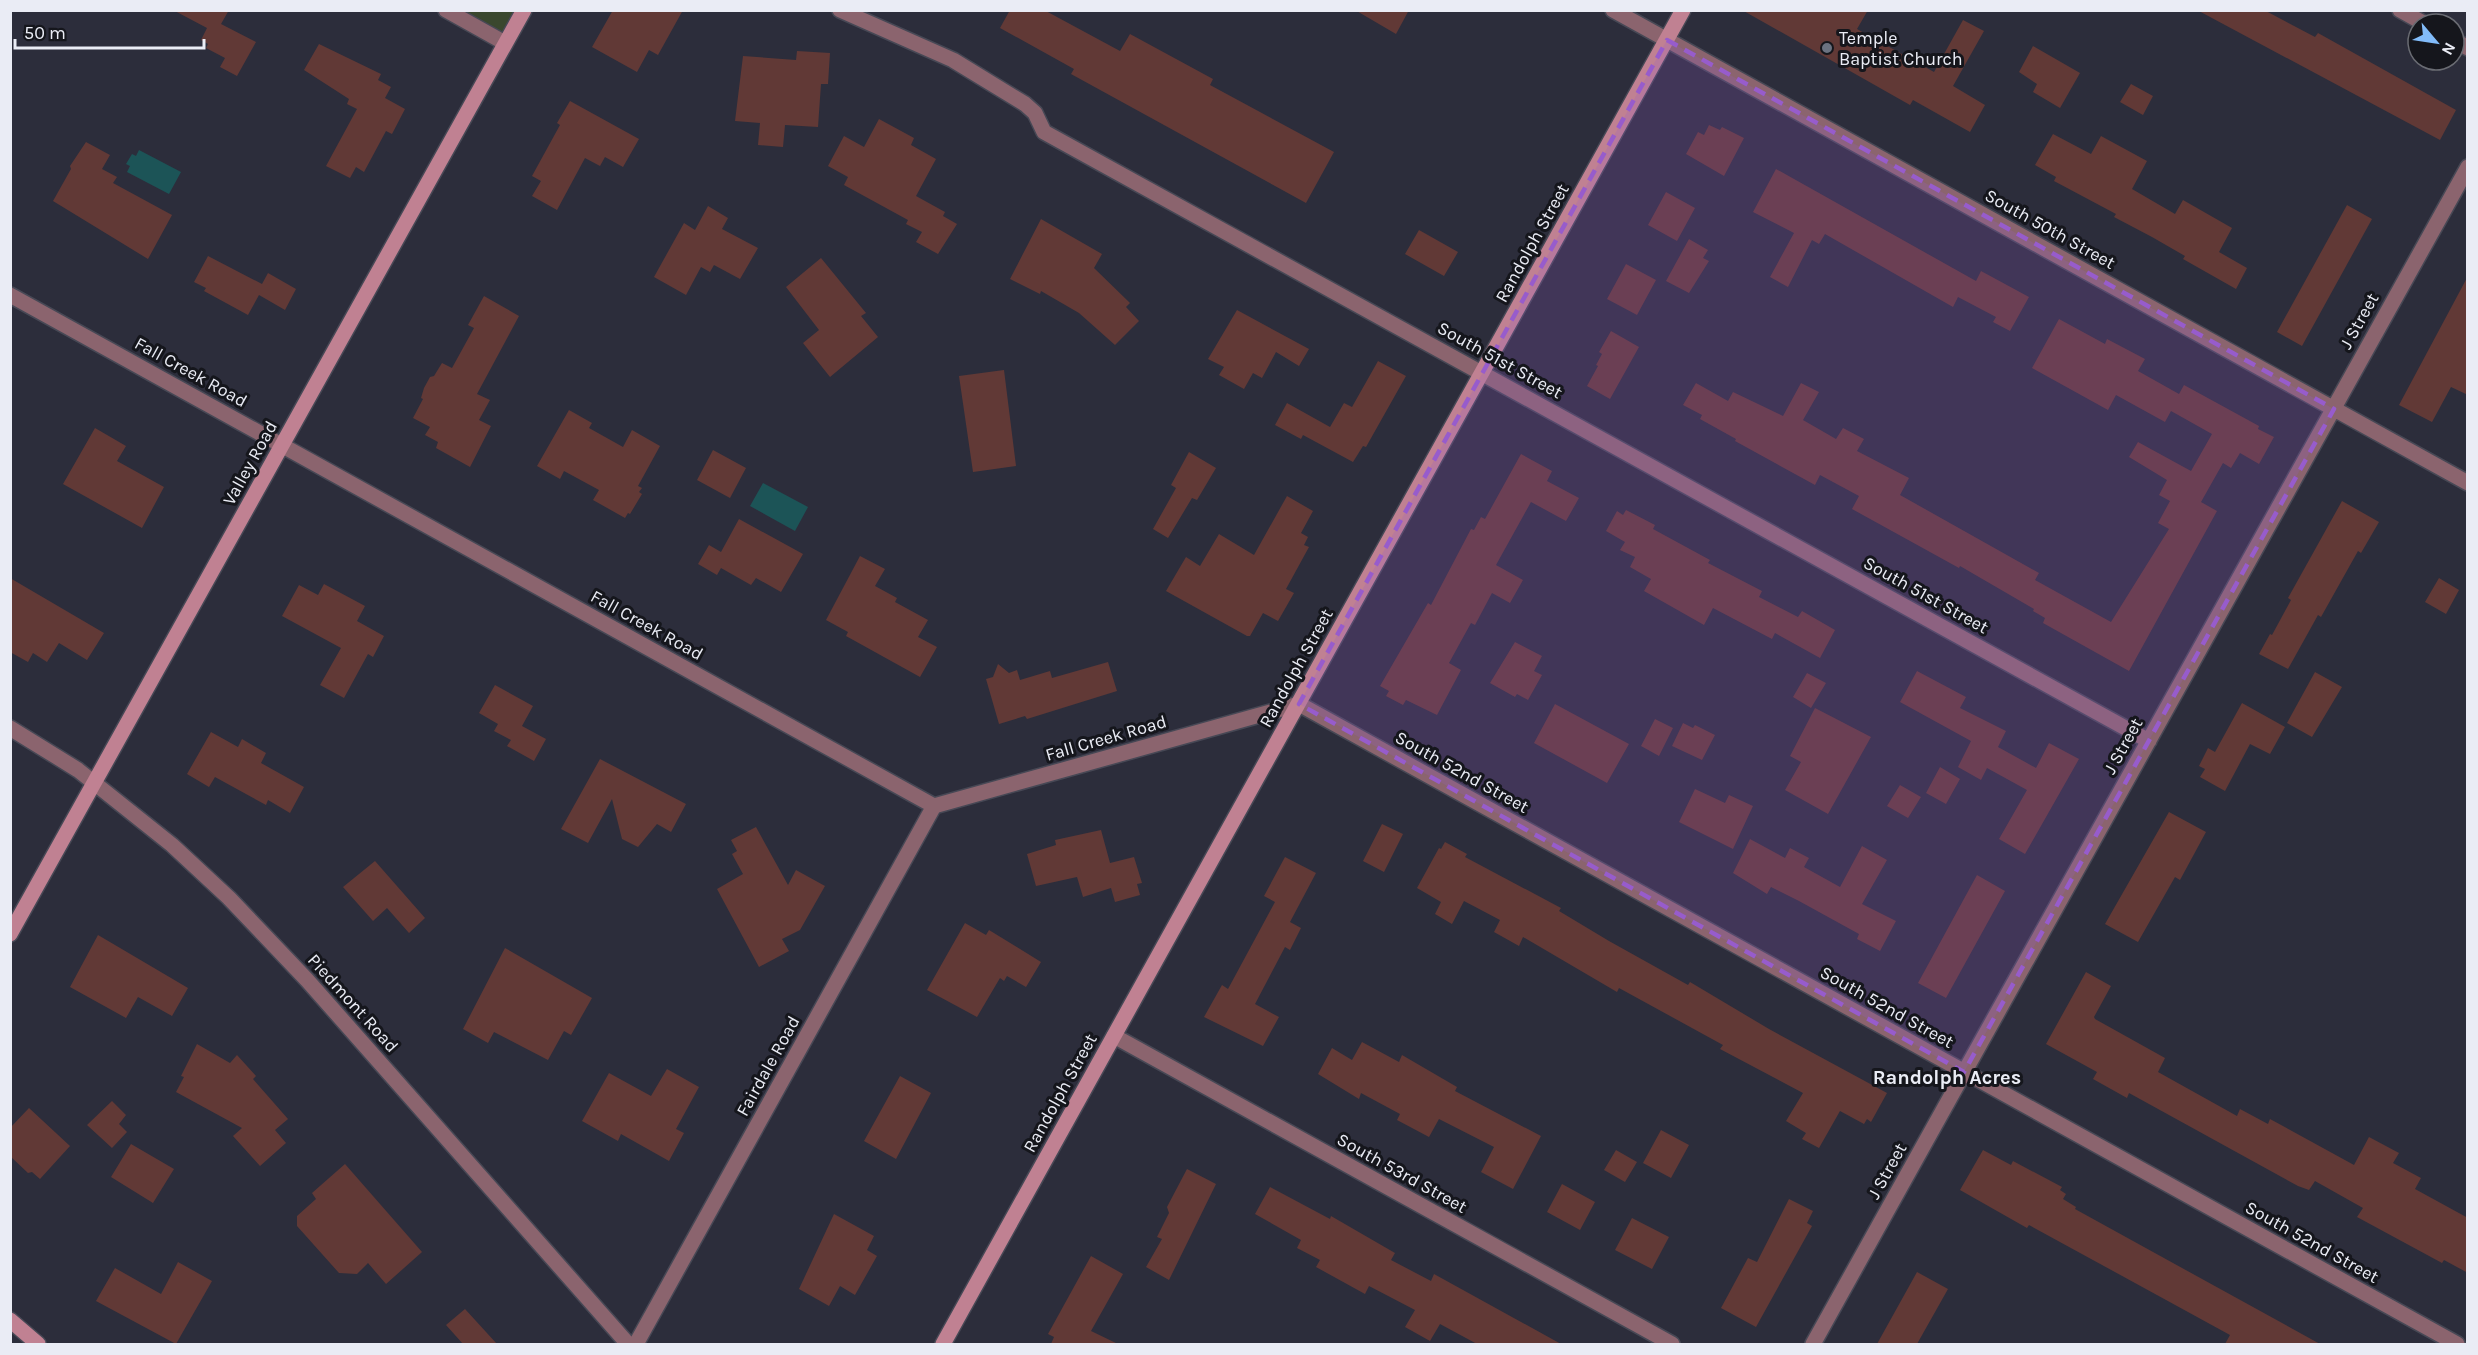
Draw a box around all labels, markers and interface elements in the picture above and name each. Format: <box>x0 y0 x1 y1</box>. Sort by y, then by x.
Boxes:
scale bar <box>15 12 204 50</box>
north arrow <box>2406 12 2466 72</box>
text: 50 m <box>24 22 66 44</box>
place label: Temple Baptist Church <box>1839 27 1963 70</box>
text: N <box>2438 39 2460 59</box>
marker: Temple Baptist Church <box>1820 41 1834 55</box>
street label: Randolph Street <box>1490 180 1574 306</box>
street label: South 50th Street <box>1981 184 2119 274</box>
street label: J Street <box>2335 289 2384 353</box>
street label: South 51st Street <box>1434 317 1567 404</box>
street label: Fall Creek Road <box>131 332 251 412</box>
street label: Valley Road <box>218 417 282 509</box>
street label: South 51st Street <box>1860 552 1993 639</box>
street label: Fall Creek Road <box>587 585 707 665</box>
street label: Randolph Street <box>1254 605 1338 731</box>
street label: Fall Creek Road <box>1043 710 1169 766</box>
street label: J Street <box>2099 714 2148 778</box>
street label: South 52nd Street <box>1391 726 1533 818</box>
street label: Piedmont Road <box>303 949 403 1057</box>
street label: South 52nd Street <box>1816 961 1958 1053</box>
street label: Fairdale Road <box>731 1012 805 1120</box>
street label: Randolph Street <box>1018 1030 1102 1156</box>
district label: Randolph Acres <box>1873 1066 2021 1089</box>
street label: South 53rd Street <box>1333 1128 1471 1218</box>
street label: J Street <box>1863 1139 1912 1203</box>
street label: South 52nd Street <box>2241 1196 2383 1288</box>

